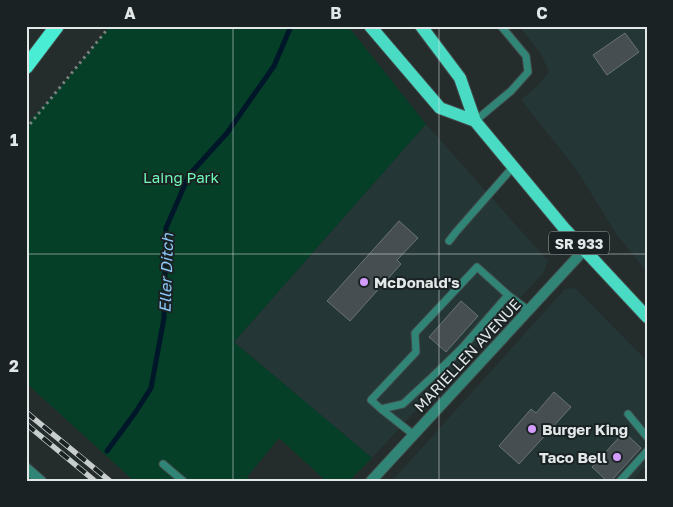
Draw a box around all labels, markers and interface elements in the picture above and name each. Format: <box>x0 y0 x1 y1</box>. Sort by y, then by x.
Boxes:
text: A <box>124 3 136 23</box>
text: B <box>330 3 342 23</box>
text: C <box>536 3 548 23</box>
text: 1 <box>10 130 18 150</box>
park label: Laing Park <box>143 168 219 186</box>
water label: Eller Ditch <box>155 232 177 313</box>
road number: SR 933 <box>549 232 609 254</box>
place label: McDonald's <box>374 273 460 291</box>
marker: McDonald's <box>358 276 370 288</box>
street label: MARIELLEN AVENUE <box>410 295 524 415</box>
text: 2 <box>9 356 19 376</box>
place label: Burger King <box>542 420 628 438</box>
marker: Burger King <box>526 423 538 435</box>
place label: Taco Bell <box>539 448 607 466</box>
marker: Taco Bell <box>611 451 623 463</box>

